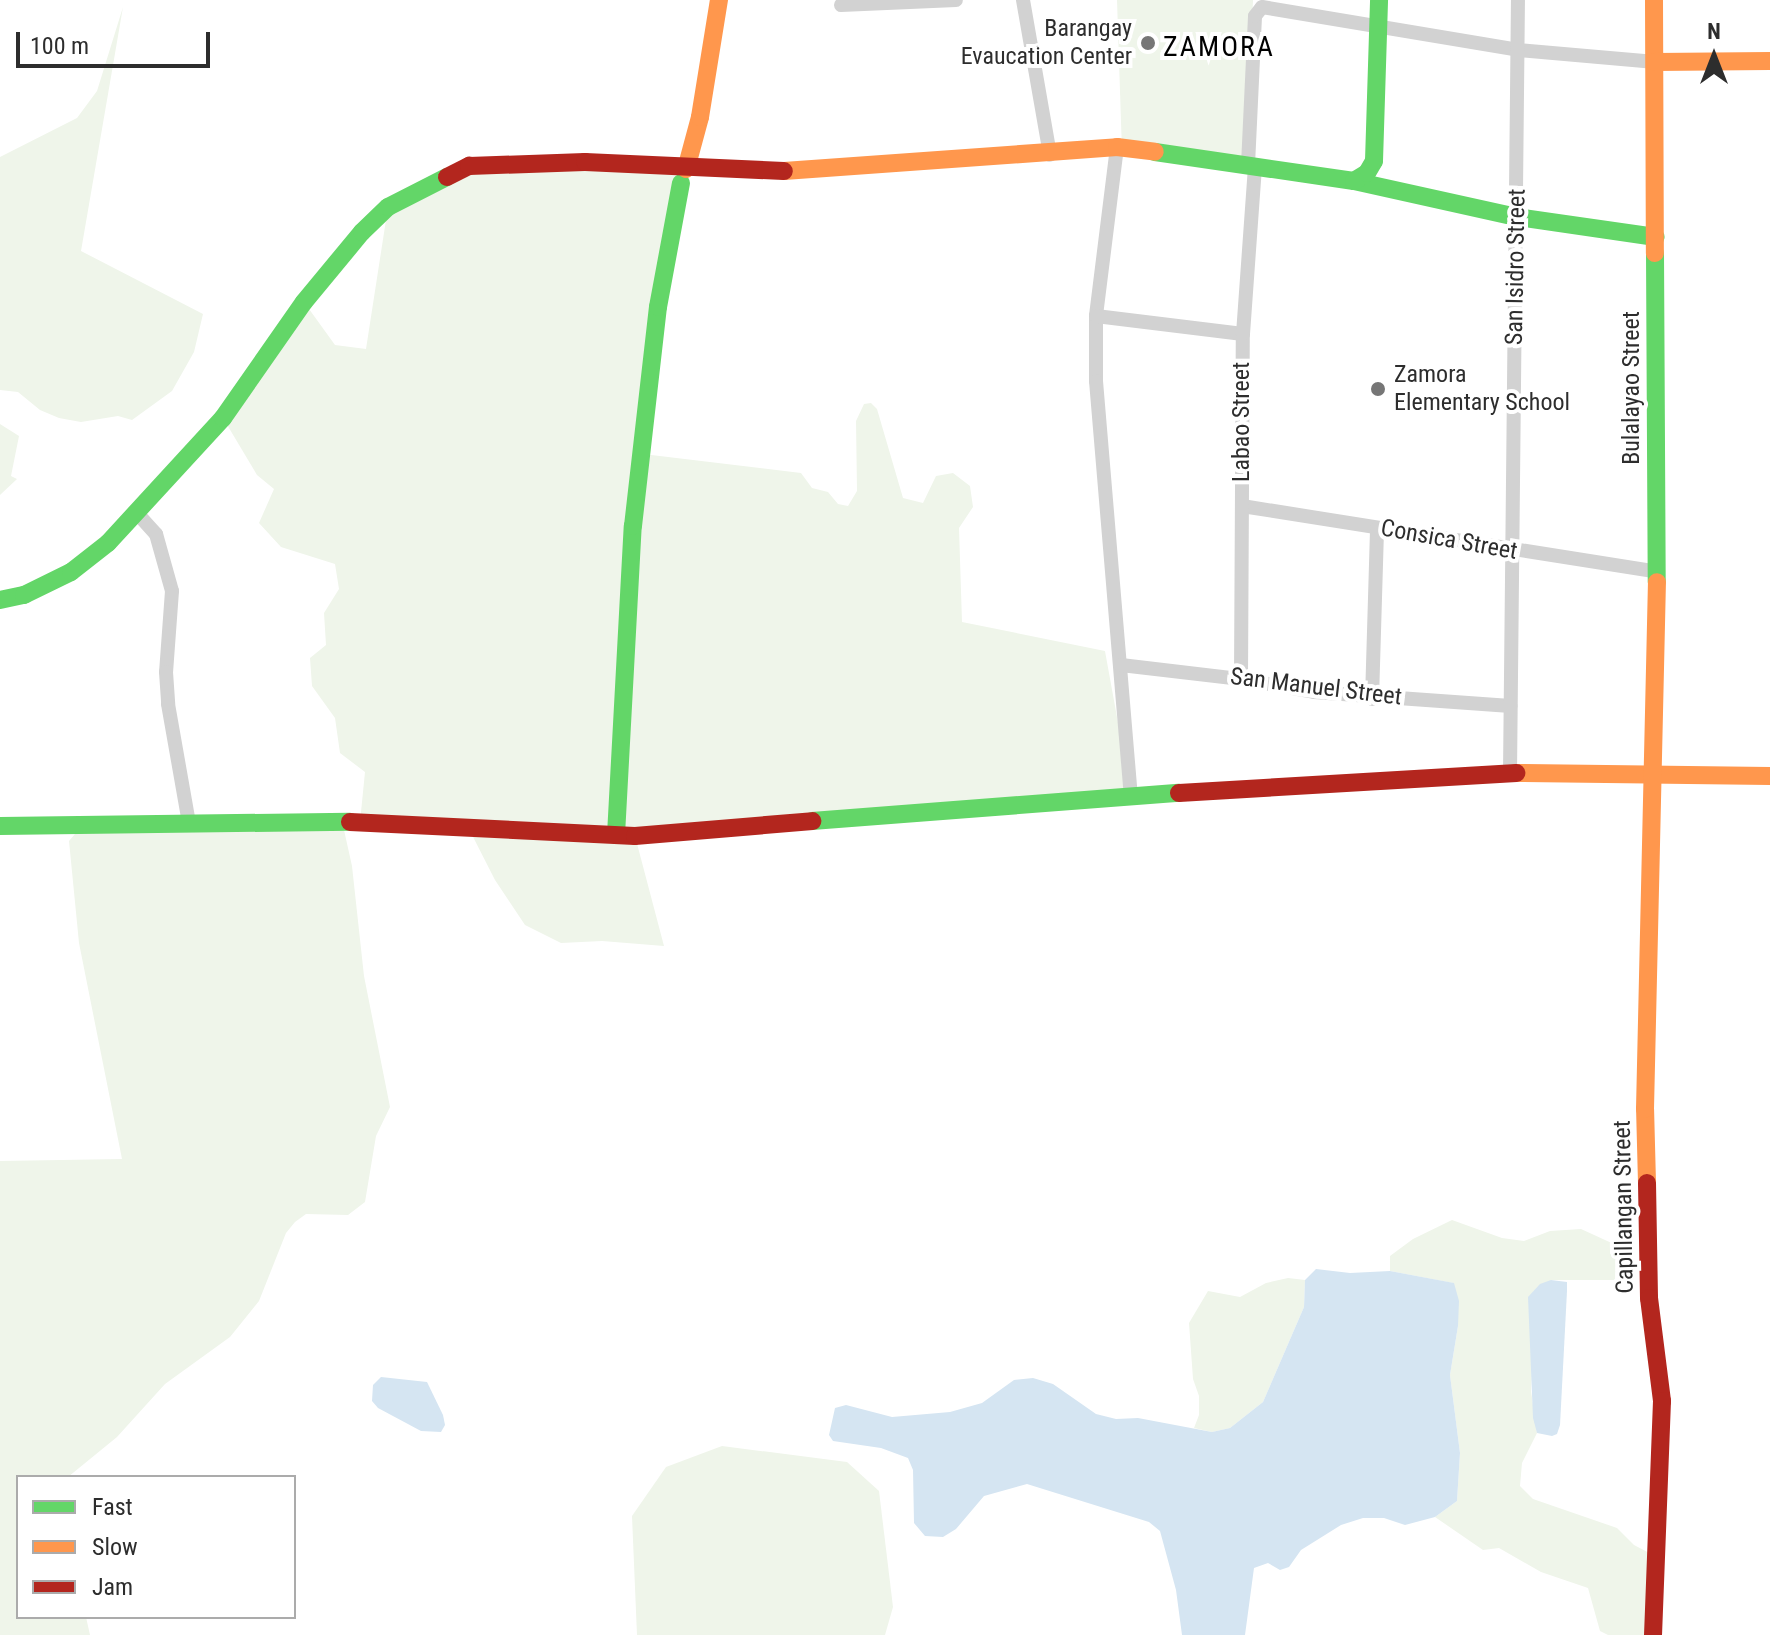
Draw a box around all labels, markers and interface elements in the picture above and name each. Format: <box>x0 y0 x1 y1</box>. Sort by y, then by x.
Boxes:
place label: Barangay Evaucation Center <box>961 15 1132 71</box>
scale bar <box>20 16 214 66</box>
north arrow <box>1674 16 1754 96</box>
text: N <box>1707 19 1721 44</box>
district label: ZAMORA <box>1163 30 1275 64</box>
text: 100 m <box>30 32 89 60</box>
marker: Barangay Evaucation Center <box>1139 34 1157 52</box>
street label: San Isidro Street <box>1500 189 1532 345</box>
street label: Bulalayao Street <box>1618 311 1646 465</box>
place label: Zamora Elementary School <box>1394 361 1570 417</box>
street label: Labao Street <box>1228 362 1256 482</box>
marker: Zamora Elementary School <box>1369 380 1387 398</box>
street label: Consica Street <box>1379 514 1519 566</box>
street label: San Manuel Street <box>1229 662 1403 712</box>
street label: Capillangan Street <box>1608 1120 1640 1294</box>
legend <box>16 1475 296 1619</box>
text: Fast <box>92 1493 133 1521</box>
text: Slow <box>92 1533 138 1561</box>
text: Jam <box>92 1573 133 1601</box>

